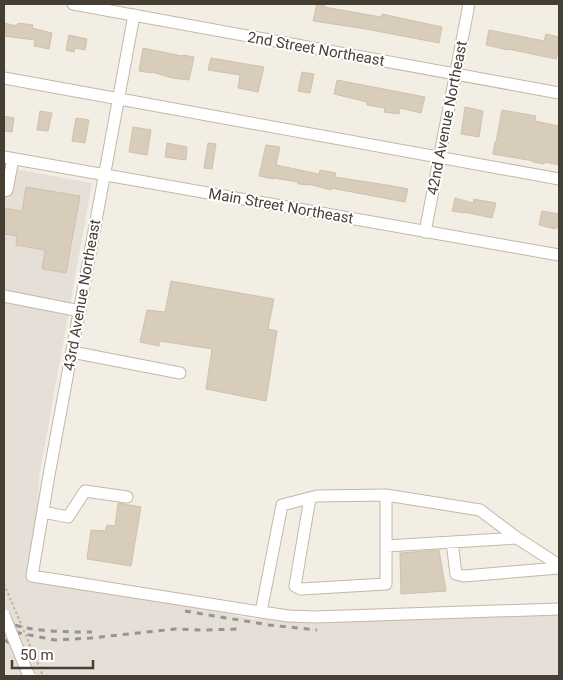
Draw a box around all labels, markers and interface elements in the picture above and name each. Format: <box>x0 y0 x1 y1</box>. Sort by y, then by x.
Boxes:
street label: 2nd Street Northeast <box>246 28 386 70</box>
street label: 42nd Avenue Northeast <box>423 39 471 197</box>
street label: Main Street Northeast <box>207 184 355 228</box>
street label: 43rd Avenue Northeast <box>60 218 104 372</box>
scale bar <box>12 638 94 670</box>
text: 50 m <box>20 646 54 664</box>

